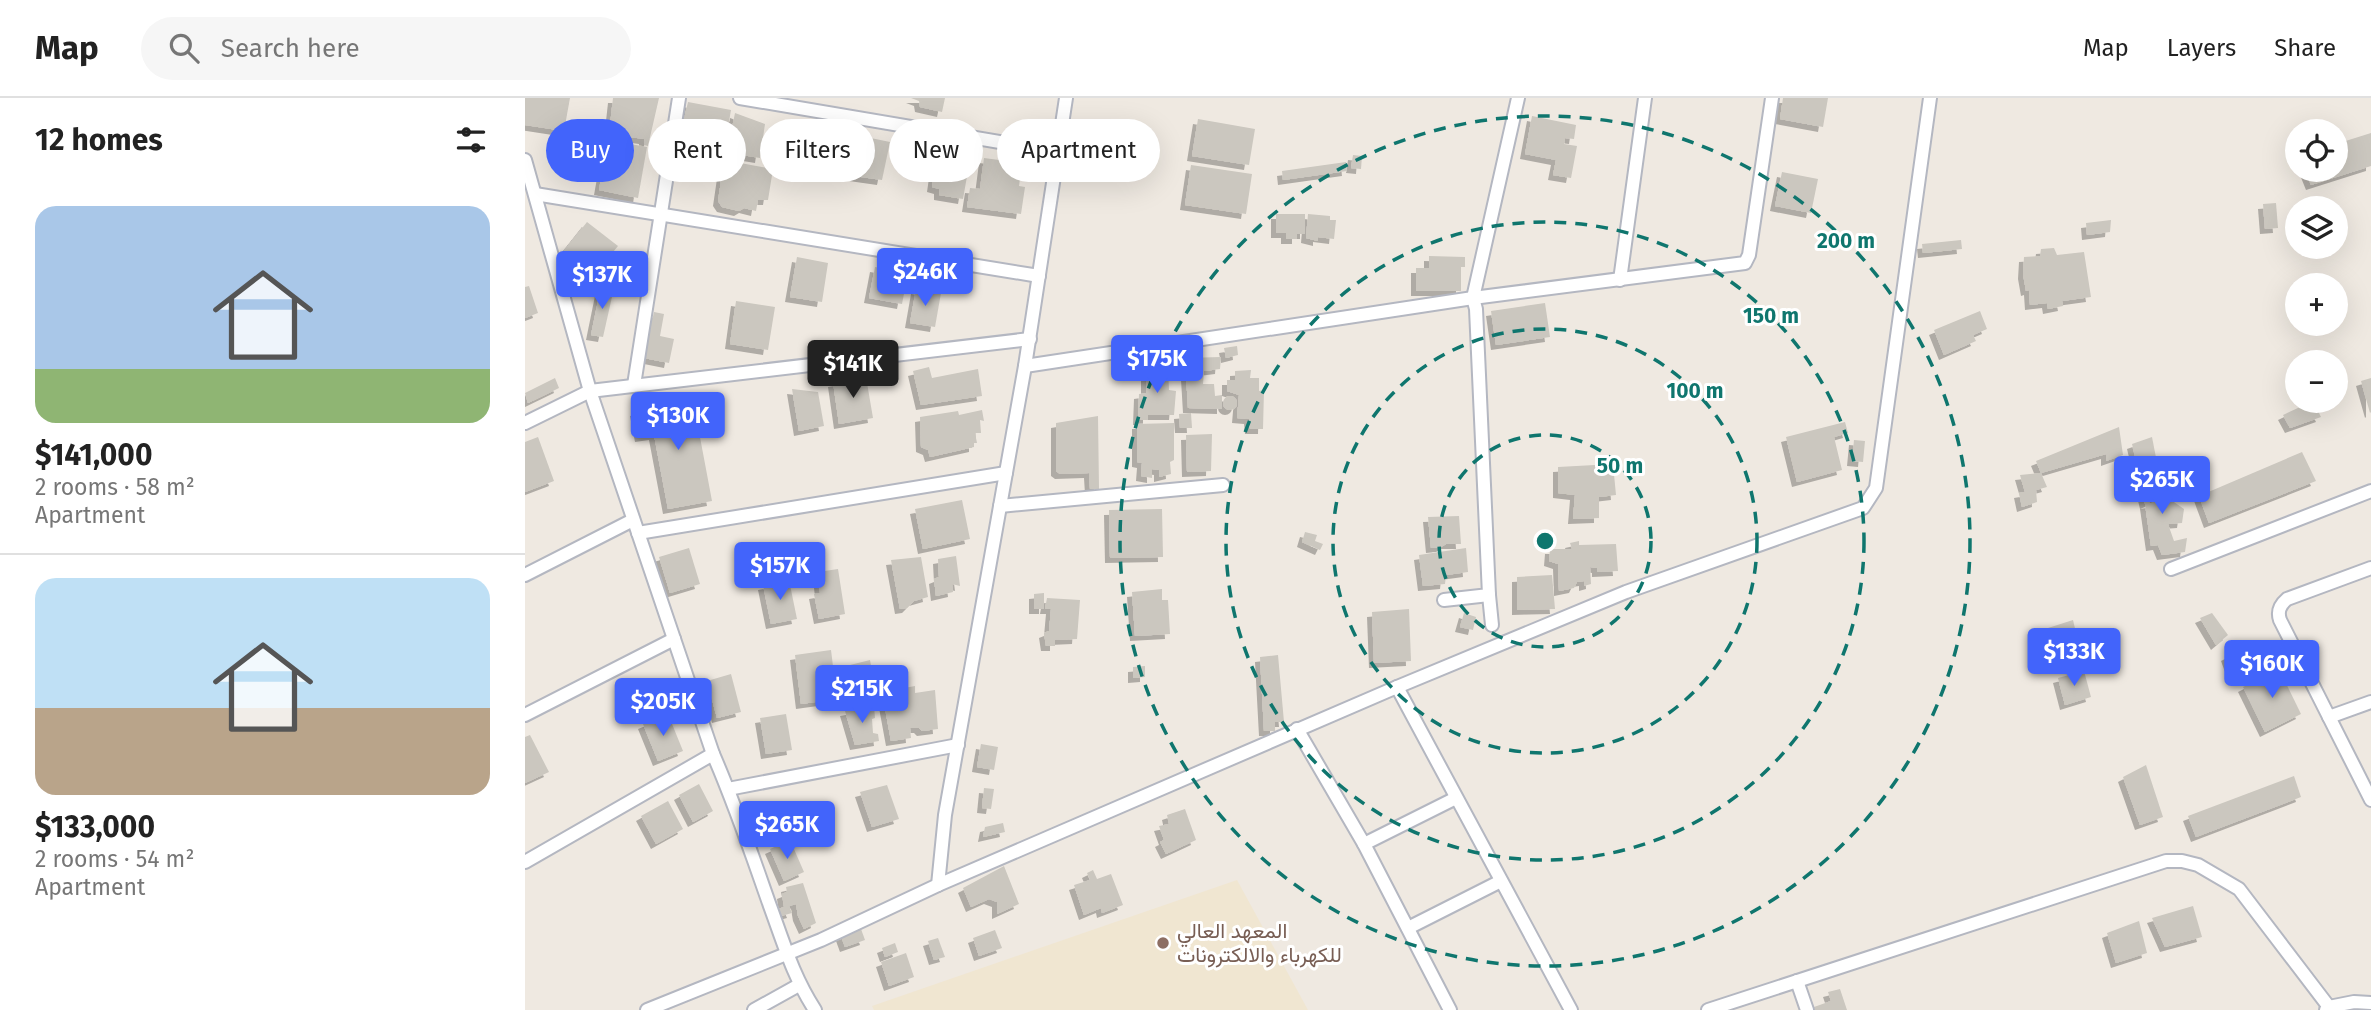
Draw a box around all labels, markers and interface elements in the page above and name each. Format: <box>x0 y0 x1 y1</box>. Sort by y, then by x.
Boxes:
search box <box>141 17 631 80</box>
text: Map <box>35 28 99 68</box>
icon: search <box>165 29 203 67</box>
text: Search here <box>221 33 360 64</box>
text: Map <box>2083 34 2129 62</box>
text: Layers <box>2167 34 2236 62</box>
text: Share <box>2274 34 2336 62</box>
chip: Buy <box>546 119 634 182</box>
chip: Rent <box>648 119 746 182</box>
chip: Filters <box>760 119 875 182</box>
chip: New <box>889 119 983 182</box>
chip: Apartment <box>997 119 1160 182</box>
map controls <box>2285 119 2348 413</box>
button: locate <box>2285 119 2348 182</box>
icon: filters <box>452 121 490 159</box>
text: 12 homes <box>35 122 163 158</box>
button: layers <box>2285 196 2348 259</box>
text: 200 m <box>1817 228 1875 254</box>
pin: $246K <box>876 248 974 308</box>
icon: home <box>200 252 326 378</box>
pin: $137K <box>553 252 651 311</box>
text: $246K <box>893 257 957 285</box>
text: $137K <box>572 260 632 288</box>
button: + <box>2285 273 2348 336</box>
text: 150 m <box>1743 303 1799 329</box>
pin: $175K <box>1108 336 1206 395</box>
pin: $141K <box>804 341 902 400</box>
text: $175K <box>1127 344 1187 372</box>
text: $141K <box>823 349 883 377</box>
button: − <box>2285 350 2348 413</box>
text: 100 m <box>1666 378 1724 404</box>
pin: $130K <box>629 392 727 452</box>
text: $130K <box>647 401 709 429</box>
text: $141,000 <box>35 437 152 473</box>
text: 50 m <box>1597 453 1643 479</box>
pin: $265K <box>2113 456 2211 516</box>
text: $265K <box>2130 465 2194 493</box>
text: 2 rooms · 58 m² <box>35 473 195 501</box>
text: Apartment <box>35 501 145 529</box>
centre of rings <box>1533 529 1557 553</box>
pin: $157K <box>731 542 829 602</box>
text: $157K <box>750 551 810 579</box>
icon: home <box>200 624 326 750</box>
pin: $133K <box>2025 628 2123 688</box>
text: $133K <box>2044 637 2104 665</box>
pin: $160K <box>2223 640 2321 700</box>
text: $160K <box>2240 649 2304 677</box>
pin: $215K <box>813 666 911 725</box>
text: $215K <box>831 674 893 702</box>
pin: $205K <box>614 678 712 738</box>
text: $205K <box>631 687 695 715</box>
pin: $265K <box>738 802 836 861</box>
text: $133,000 <box>35 809 155 845</box>
text: $265K <box>755 810 819 838</box>
text: 2 rooms · 54 m² <box>35 845 194 873</box>
text: Apartment <box>35 873 145 901</box>
place label: المعهد العالي للكهرباء والالكترونات <box>1177 918 1342 968</box>
marker: المعهد العالي للكهرباء والالكترونات <box>1155 935 1171 951</box>

